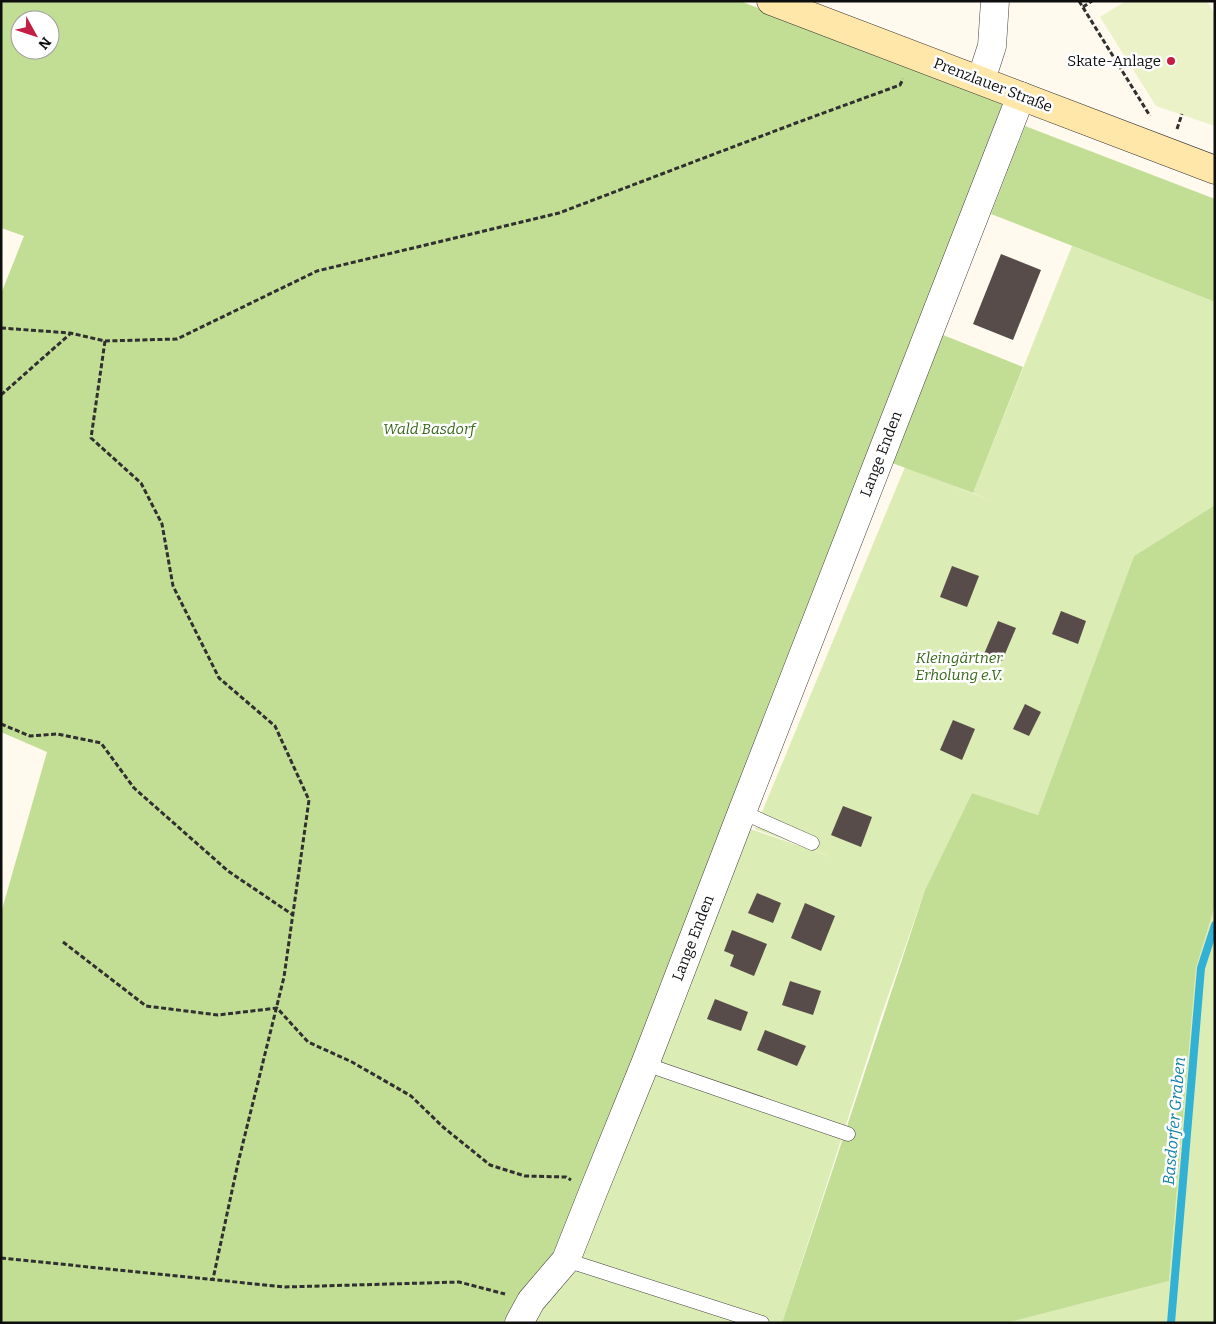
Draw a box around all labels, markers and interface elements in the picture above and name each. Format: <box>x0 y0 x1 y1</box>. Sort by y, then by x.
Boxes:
north arrow <box>10 10 60 60</box>
text: N <box>34 33 55 53</box>
place label: Skate-Anlage <box>1067 52 1161 70</box>
street label: Prenzlauer Straße <box>931 54 1055 116</box>
marker: Skate-Anlage <box>1165 55 1177 67</box>
street label: Lange Enden <box>856 408 906 499</box>
park label: Wald Basdorf <box>383 420 477 438</box>
park label: Kleingärtner Erholung e.V. <box>915 649 1003 684</box>
street label: Lange Enden <box>668 892 718 983</box>
water label: Basdorfer Graben <box>1159 1056 1189 1186</box>

